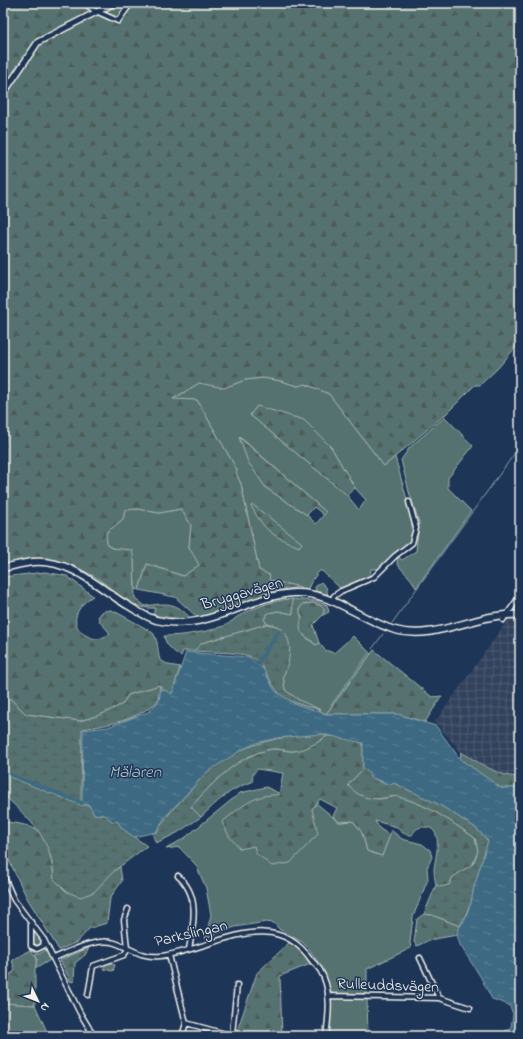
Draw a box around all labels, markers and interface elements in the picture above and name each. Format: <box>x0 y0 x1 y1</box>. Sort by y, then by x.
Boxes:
street label: Bryggavägen <box>197 571 286 617</box>
water label: Mälaren <box>109 760 162 785</box>
street label: Parkslingan <box>152 914 230 954</box>
street label: Rulleuddsvägen <box>336 972 440 1000</box>
north arrow <box>18 981 58 1021</box>
text: N <box>36 999 53 1015</box>

